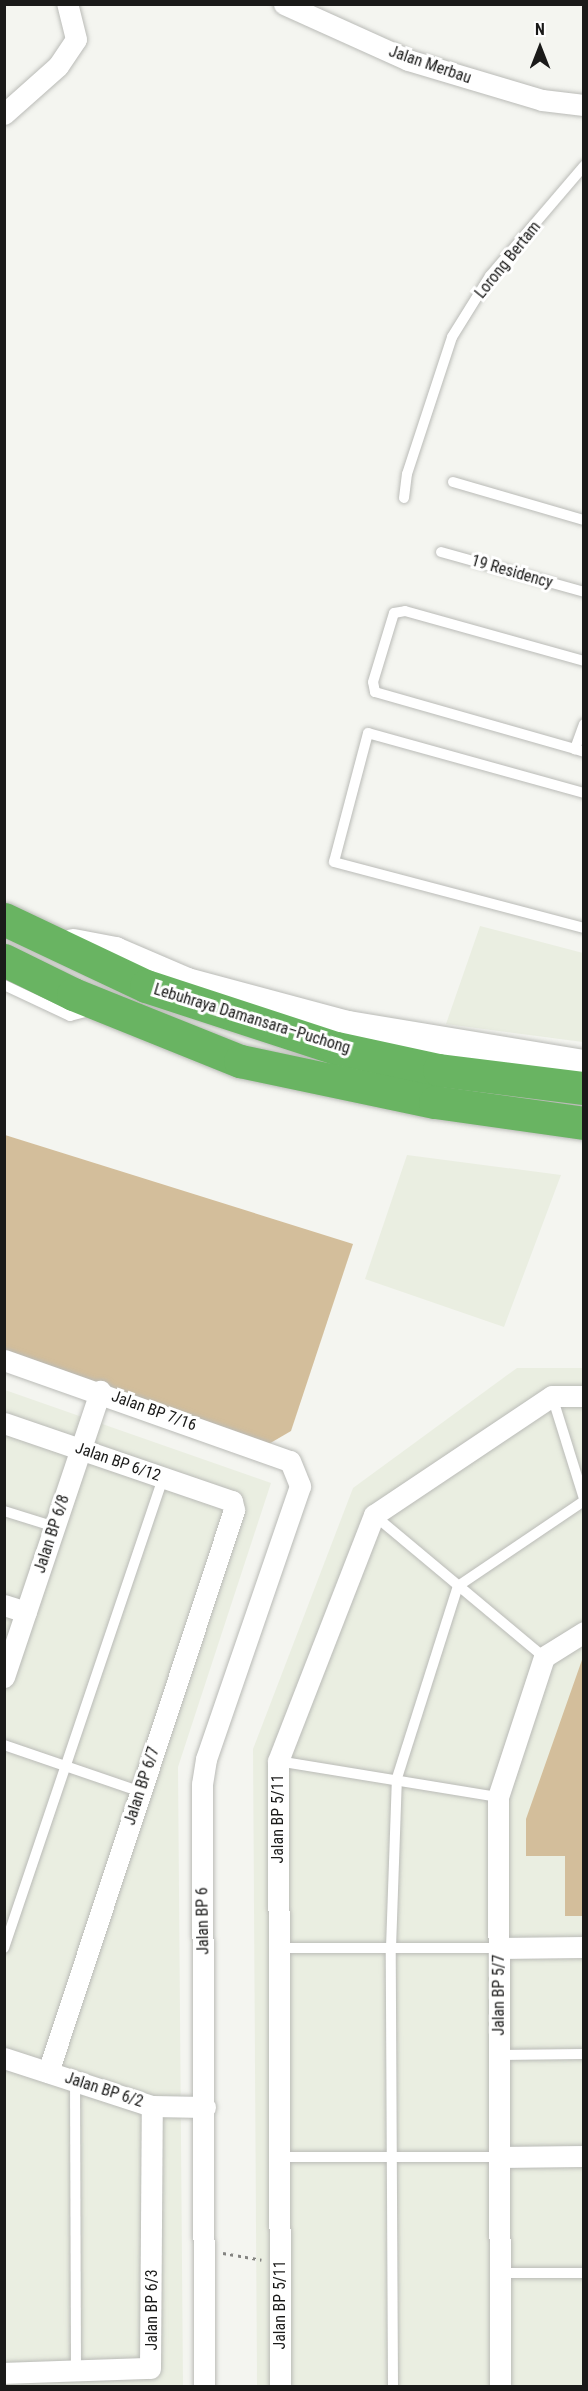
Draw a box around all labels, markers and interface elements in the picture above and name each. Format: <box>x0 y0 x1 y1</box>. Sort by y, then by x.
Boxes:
north arrow <box>510 18 570 78</box>
text: N <box>535 20 545 39</box>
street label: Jalan Merbau <box>386 42 474 88</box>
street label: Lorong Bertam <box>471 218 545 302</box>
street label: 19 Residency <box>469 551 555 593</box>
street label: Lebuhraya Damansara–Puchong <box>151 980 353 1058</box>
street label: Jalan BP 7/16 <box>109 1387 199 1435</box>
street label: Jalan BP 6/12 <box>73 1438 163 1486</box>
street label: Jalan BP 6/8 <box>30 1492 74 1576</box>
street label: Jalan BP 6/7 <box>120 1744 164 1828</box>
street label: Jalan BP 5/11 <box>268 1774 288 1864</box>
street label: Jalan BP 6 <box>193 1887 213 1955</box>
street label: Jalan BP 5/7 <box>489 1954 509 2036</box>
street label: Jalan BP 6/2 <box>62 2068 146 2112</box>
street label: Jalan BP 5/11 <box>270 2260 290 2350</box>
street label: Jalan BP 6/3 <box>142 2269 162 2351</box>

